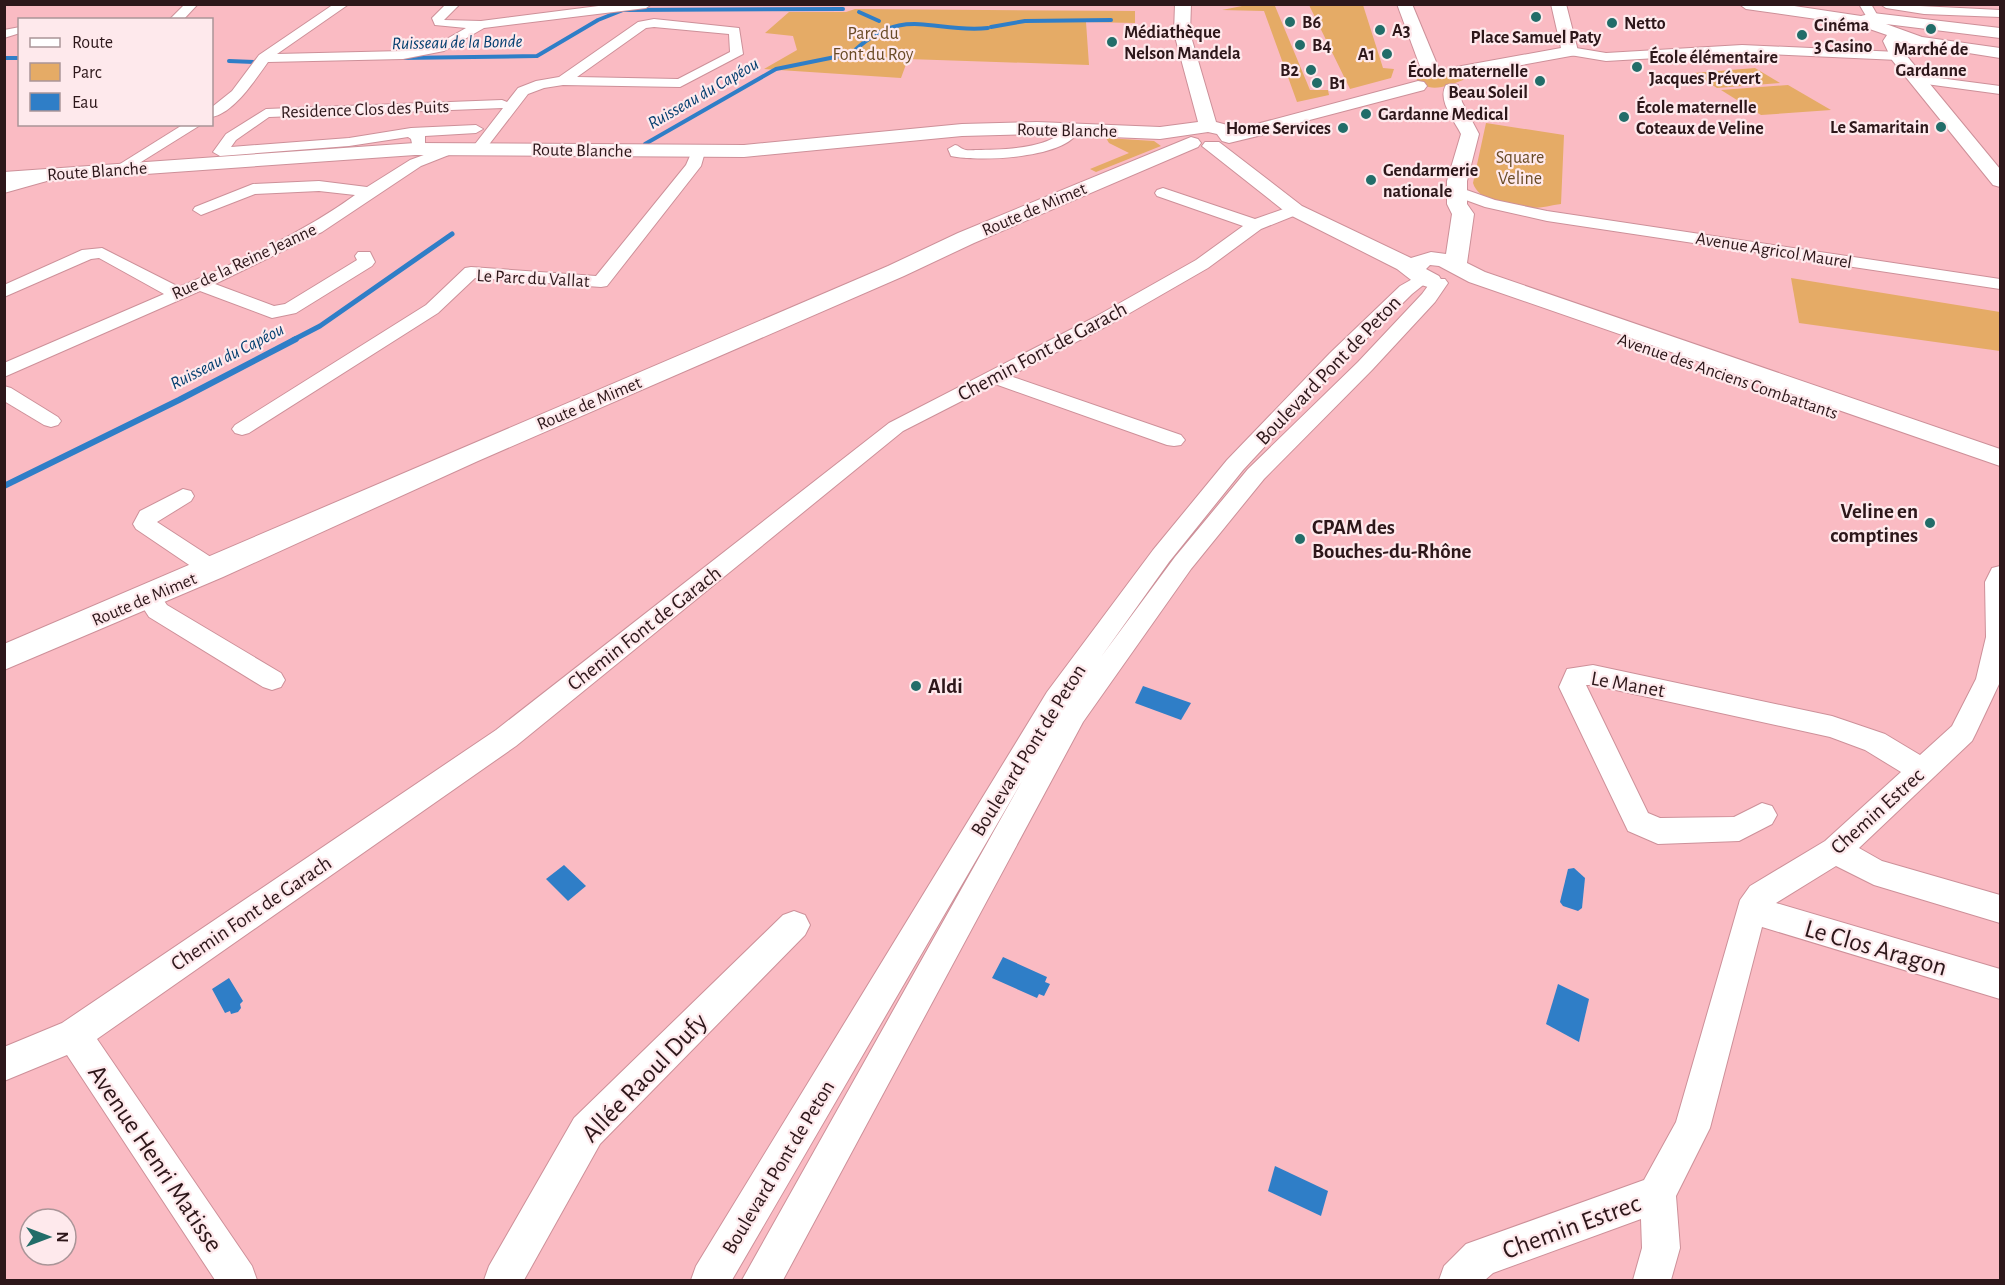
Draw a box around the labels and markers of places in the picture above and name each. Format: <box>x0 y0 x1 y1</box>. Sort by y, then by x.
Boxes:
marker: Place Samuel Paty <box>1529 10 1543 24</box>
place label: B6 <box>1302 14 1321 32</box>
marker: B6 <box>1283 15 1297 29</box>
place label: Netto <box>1624 15 1666 33</box>
marker: Netto <box>1605 16 1619 30</box>
place label: Cinéma 3 Casino <box>1814 17 1873 56</box>
place label: A3 <box>1392 22 1411 40</box>
marker: Marché de Gardanne <box>1924 22 1938 36</box>
marker: A3 <box>1373 23 1387 37</box>
place label: Médiathèque Nelson Mandela <box>1124 24 1241 63</box>
marker: Cinéma 3 Casino <box>1795 28 1809 42</box>
place label: Place Samuel Paty <box>1471 29 1602 47</box>
marker: Médiathèque Nelson Mandela <box>1105 35 1119 49</box>
place label: B4 <box>1312 37 1331 55</box>
marker: B4 <box>1293 38 1307 52</box>
place label: Marché de Gardanne <box>1894 41 1968 80</box>
place label: A1 <box>1358 46 1375 64</box>
place label: École élémentaire Jacques Prévert <box>1649 46 1778 88</box>
marker: A1 <box>1380 47 1394 61</box>
place label: École maternelle Beau Soleil <box>1408 60 1528 102</box>
marker: École élémentaire Jacques Prévert <box>1630 60 1644 74</box>
place label: B2 <box>1280 62 1300 80</box>
marker: B2 <box>1304 63 1318 77</box>
marker: École maternelle Beau Soleil <box>1533 74 1547 88</box>
place label: B1 <box>1329 75 1346 93</box>
marker: B1 <box>1310 76 1324 90</box>
place label: École maternelle Coteaux de Veline <box>1636 96 1764 138</box>
place label: Gardanne Medical <box>1378 106 1508 124</box>
marker: Gardanne Medical <box>1359 107 1373 121</box>
marker: École maternelle Coteaux de Veline <box>1617 110 1631 124</box>
place label: Le Samaritain <box>1830 119 1929 137</box>
place label: Home Services <box>1226 120 1331 138</box>
marker: Le Samaritain <box>1934 120 1948 134</box>
marker: Home Services <box>1336 121 1350 135</box>
place label: Gendarmerie nationale <box>1383 162 1478 201</box>
marker: Gendarmerie nationale <box>1364 173 1378 187</box>
place label: Veline en comptines <box>1830 501 1918 546</box>
marker: Veline en comptines <box>1923 516 1937 530</box>
place label: CPAM des Bouches-du-Rhône <box>1312 517 1471 562</box>
marker: CPAM des Bouches-du-Rhône <box>1293 532 1307 546</box>
place label: Aldi <box>928 676 963 697</box>
marker: Aldi <box>909 679 923 693</box>

